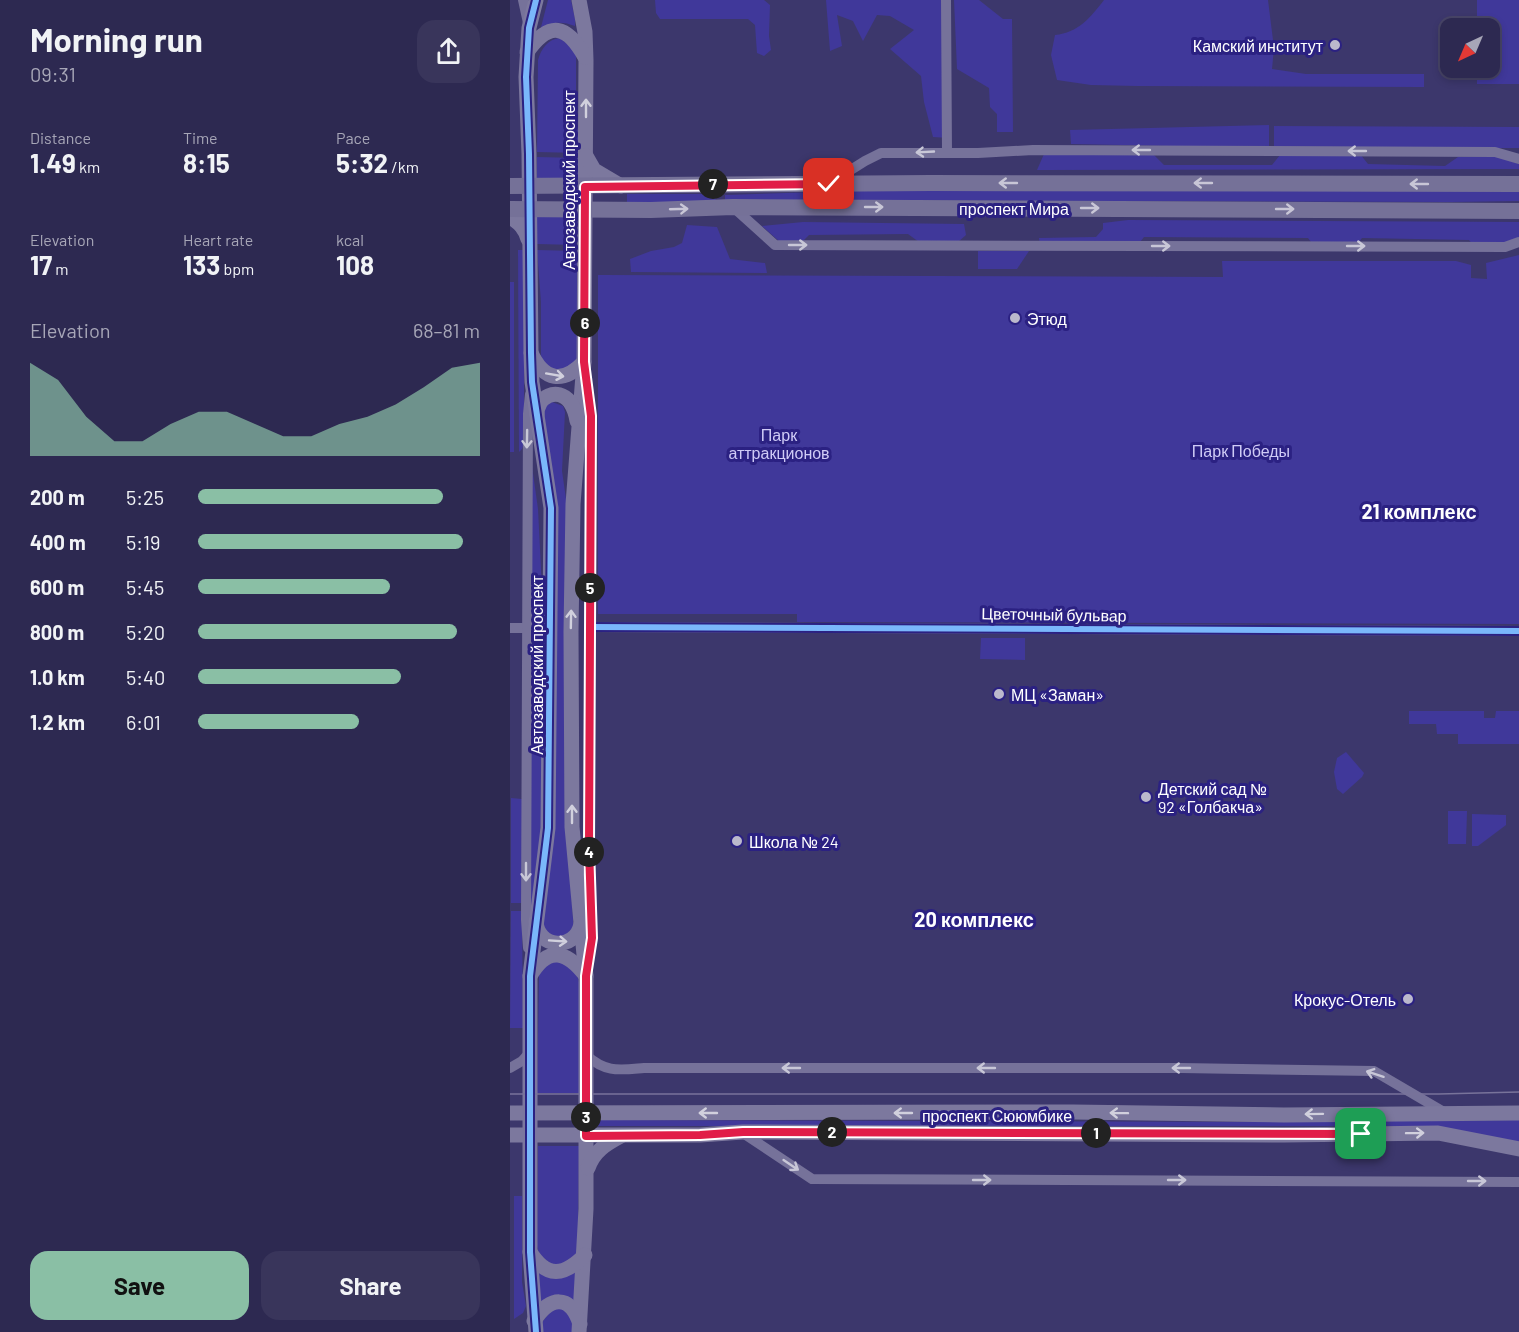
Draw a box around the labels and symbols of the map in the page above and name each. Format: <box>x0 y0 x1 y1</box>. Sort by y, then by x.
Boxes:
north arrow <box>1440 18 1500 78</box>
place label: Камский институт <box>1193 36 1324 55</box>
marker: Камский институт <box>1328 38 1342 52</box>
street label: Автозаводский проспект <box>559 89 578 270</box>
one-way arrow <box>580 98 592 118</box>
one-way arrow <box>1131 144 1151 156</box>
one-way arrow <box>1347 145 1367 157</box>
one-way arrow <box>915 147 935 158</box>
pin <box>803 158 854 209</box>
pin: 7 <box>698 169 728 199</box>
one-way arrow <box>998 177 1018 189</box>
one-way arrow <box>1193 177 1213 189</box>
one-way arrow <box>1409 178 1429 190</box>
street label: проспект Мира <box>959 199 1069 218</box>
one-way arrow <box>864 201 884 213</box>
one-way arrow <box>1080 202 1100 214</box>
one-way arrow <box>669 203 689 214</box>
one-way arrow <box>1275 203 1295 215</box>
one-way arrow <box>787 239 807 251</box>
one-way arrow <box>1150 240 1170 252</box>
one-way arrow <box>1345 240 1365 252</box>
pin: 6 <box>570 308 600 338</box>
place label: Этюд <box>1027 309 1067 328</box>
marker: Этюд <box>1008 311 1022 325</box>
one-way arrow <box>545 369 564 380</box>
park label: Парк аттракционов <box>728 425 830 462</box>
one-way arrow <box>522 429 533 449</box>
park label: Парк Победы <box>1192 441 1290 460</box>
district label: 21 комплекс <box>1361 499 1477 523</box>
pin: 5 <box>575 573 605 603</box>
street label: Автозаводский проспект <box>527 574 546 755</box>
street label: Цветочный бульвар <box>981 603 1127 625</box>
one-way arrow <box>565 609 577 629</box>
place label: МЦ «Заман» <box>1011 685 1104 704</box>
marker: МЦ «Заман» <box>992 687 1006 701</box>
place label: Детский сад № 92 «Голбакча» <box>1158 779 1267 816</box>
marker: Детский сад № 92 «Голбакча» <box>1139 790 1153 804</box>
one-way arrow <box>566 804 578 824</box>
place label: Школа № 24 <box>749 832 839 851</box>
marker: Школа № 24 <box>730 834 744 848</box>
pin: 4 <box>574 837 604 867</box>
one-way arrow <box>520 861 532 881</box>
district label: 20 комплекс <box>914 907 1034 931</box>
one-way arrow <box>547 936 567 947</box>
place label: Крокус-Отель <box>1294 990 1396 1009</box>
marker: Крокус-Отель <box>1401 992 1415 1006</box>
one-way arrow <box>781 1062 801 1074</box>
one-way arrow <box>976 1062 996 1074</box>
one-way arrow <box>1171 1062 1191 1074</box>
one-way arrow <box>1365 1068 1384 1079</box>
pin: 3 <box>571 1102 601 1132</box>
street label: проспект Сююмбике <box>922 1106 1072 1125</box>
one-way arrow <box>698 1107 718 1119</box>
one-way arrow <box>893 1107 913 1119</box>
one-way arrow <box>1109 1107 1129 1119</box>
pin <box>1335 1108 1386 1159</box>
one-way arrow <box>1304 1109 1324 1120</box>
pin: 2 <box>817 1117 847 1147</box>
pin: 1 <box>1081 1118 1111 1148</box>
one-way arrow <box>1405 1127 1425 1139</box>
one-way arrow <box>783 1159 799 1171</box>
one-way arrow <box>972 1174 992 1186</box>
one-way arrow <box>1167 1174 1187 1186</box>
one-way arrow <box>1467 1175 1487 1187</box>

